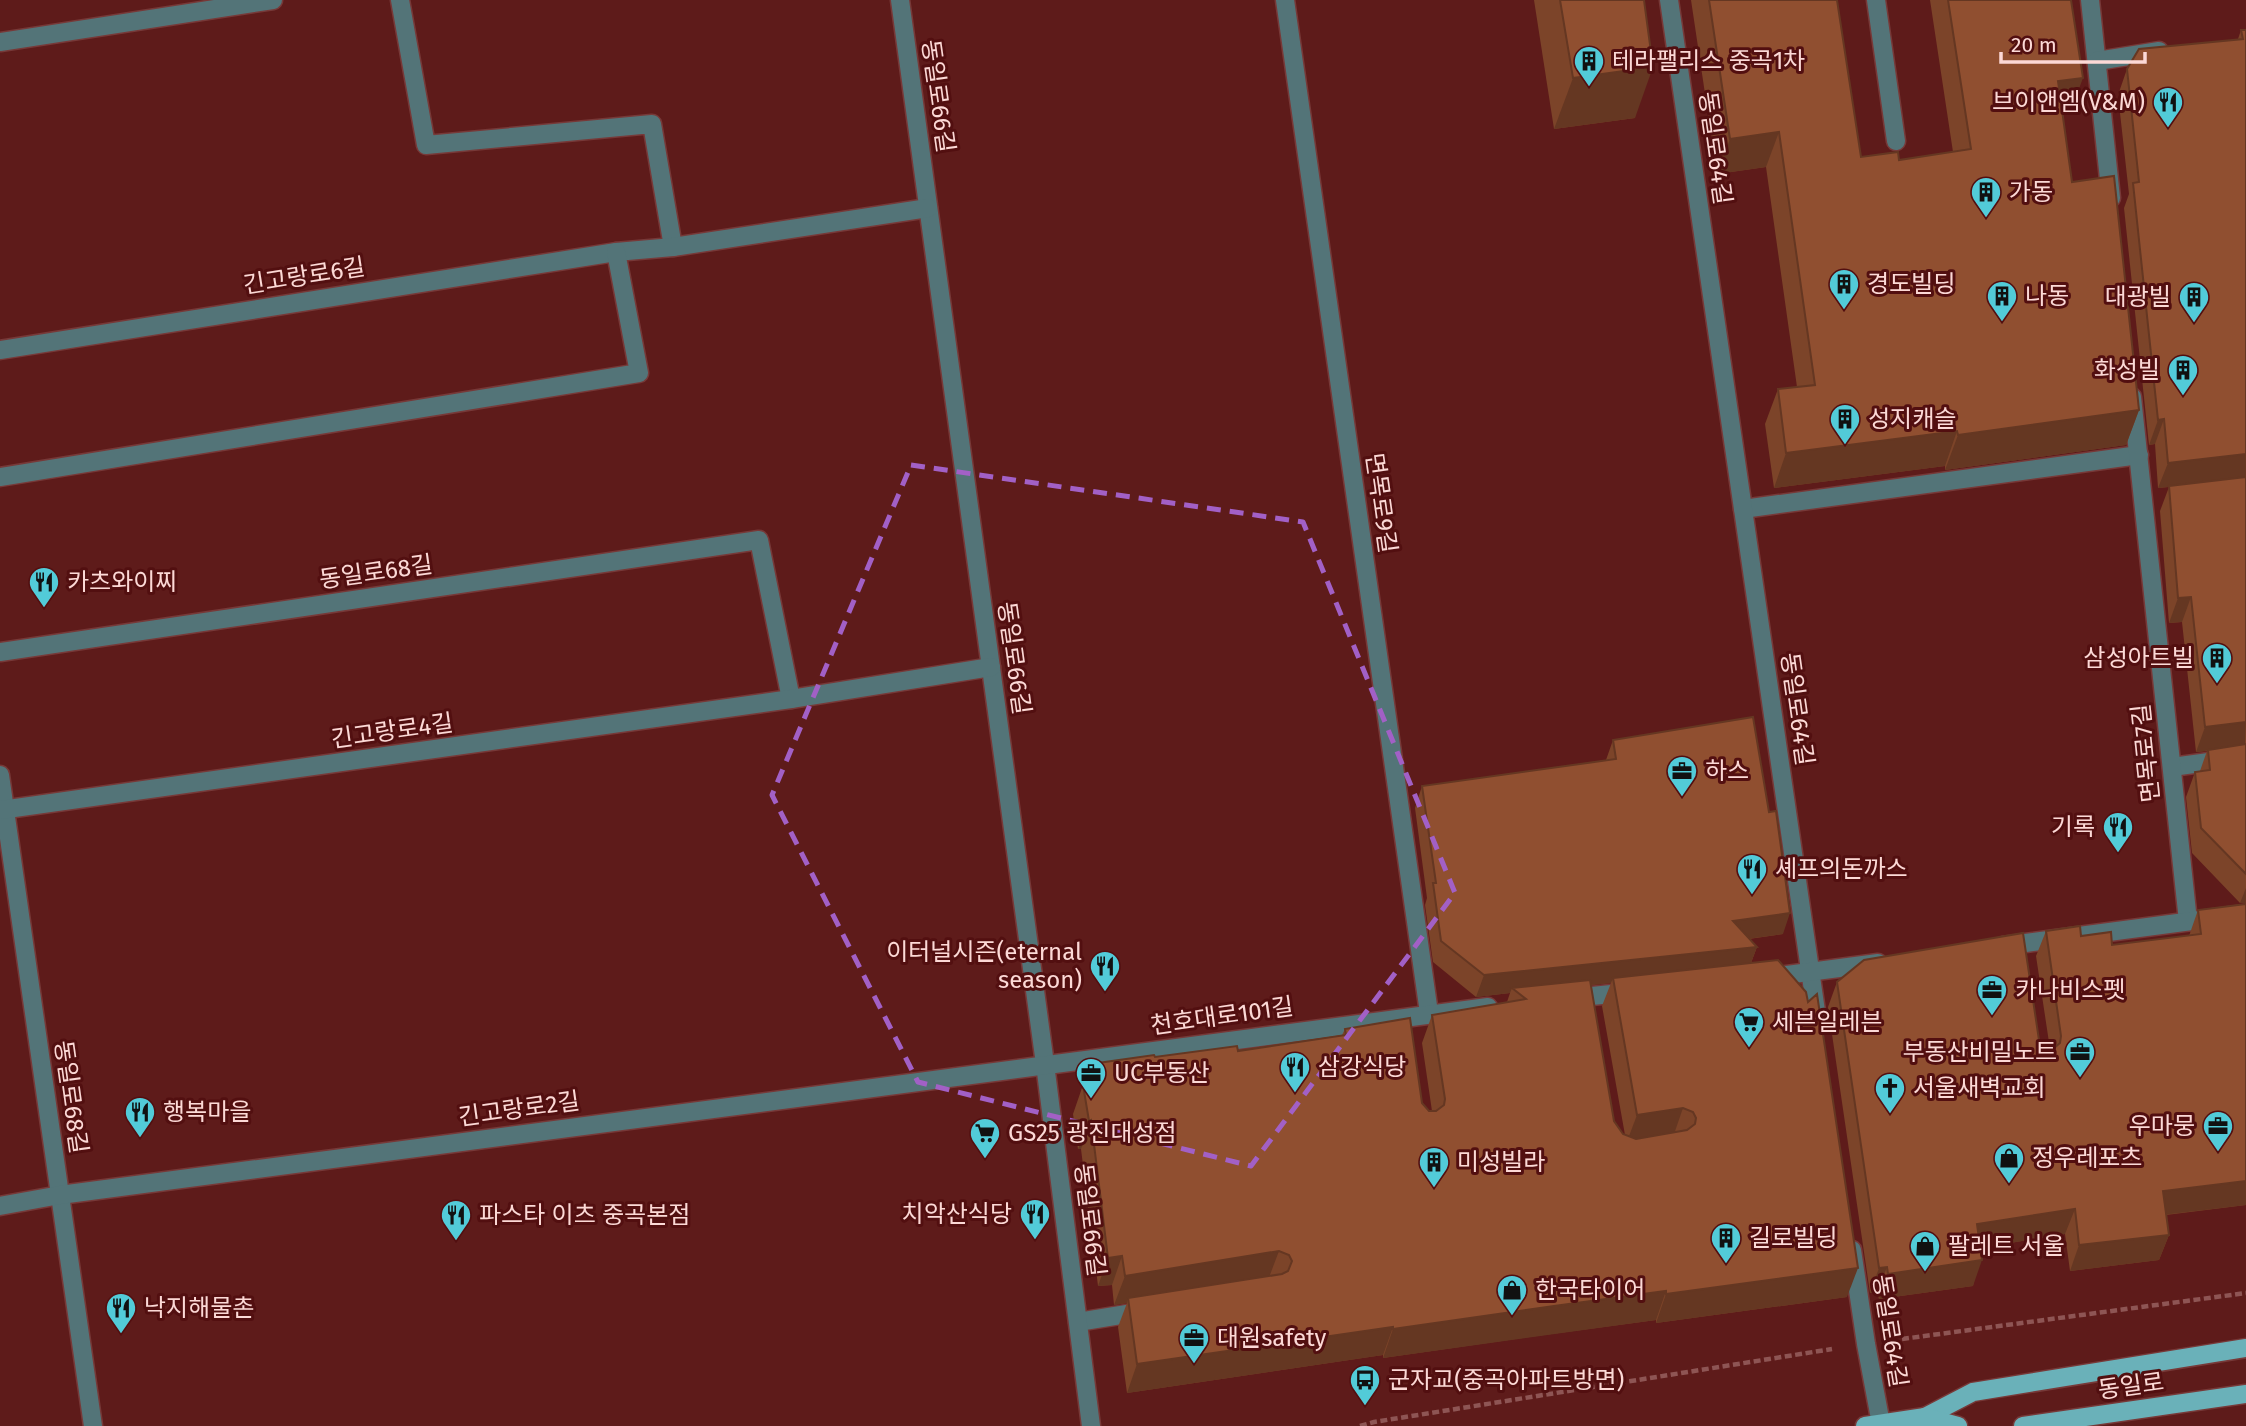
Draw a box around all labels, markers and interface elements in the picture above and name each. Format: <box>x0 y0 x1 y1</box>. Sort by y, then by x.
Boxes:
scale bar <box>2001 21 2144 65</box>
text: 20 m <box>2011 32 2057 58</box>
street label: 동일로66길 <box>916 38 960 154</box>
building icon: 테라팰리스 중곡1차 <box>1572 44 1606 88</box>
place label: 테라팰리스 중곡1차 <box>1612 47 1805 75</box>
restaurant icon: 브이앤엠(V&M) <box>2151 85 2185 129</box>
place label: 브이앤엠(V&M) <box>1992 88 2145 116</box>
street label: 동일로64길 <box>1693 90 1737 206</box>
building icon: 가동 <box>1969 175 2003 219</box>
place label: 가동 <box>2009 178 2053 206</box>
street label: 긴고랑로6길 <box>241 253 367 299</box>
building icon: 경도빌딩 <box>1827 267 1861 311</box>
place label: 경도빌딩 <box>1867 270 1955 298</box>
building icon: 나동 <box>1985 279 2019 323</box>
building icon: 대광빌 <box>2177 280 2211 324</box>
place label: 나동 <box>2025 282 2069 310</box>
place label: 대광빌 <box>2105 283 2171 311</box>
building icon: 화성빌 <box>2166 353 2200 397</box>
place label: 화성빌 <box>2094 356 2160 384</box>
building icon: 성지캐슬 <box>1828 402 1862 446</box>
place label: 성지캐슬 <box>1868 405 1956 433</box>
street label: 면목로9길 <box>1360 451 1402 555</box>
street label: 동일로68길 <box>317 550 435 594</box>
restaurant icon: 카츠와이찌 <box>27 565 61 609</box>
place label: 카츠와이찌 <box>67 568 177 596</box>
street label: 동일로66길 <box>992 600 1036 716</box>
building icon: 삼성아트빌 <box>2200 641 2234 685</box>
place label: 삼성아트빌 <box>2084 644 2194 672</box>
street label: 동일로64길 <box>1775 651 1819 767</box>
street label: 면목로7길 <box>2127 702 2165 804</box>
street label: 긴고랑로4길 <box>329 709 455 753</box>
office icon: 하스 <box>1665 754 1699 798</box>
place label: 하스 <box>1705 757 1749 785</box>
restaurant icon: 기록 <box>2101 810 2135 854</box>
place label: 기록 <box>2051 813 2095 841</box>
restaurant icon: 셰프의돈까스 <box>1735 852 1769 896</box>
place label: 셰프의돈까스 <box>1775 855 1907 883</box>
place label: 이터널시즌(eternal season) <box>886 938 1082 994</box>
restaurant icon: 이터널시즌(eternal season) <box>1088 949 1122 993</box>
office icon: 카나비스펫 <box>1975 973 2009 1017</box>
place label: 카나비스펫 <box>2015 976 2125 1004</box>
street label: 천호대로101길 <box>1149 992 1295 1040</box>
supermarket icon: 세븐일레븐 <box>1732 1005 1766 1049</box>
place label: 세븐일레븐 <box>1772 1008 1882 1036</box>
office icon: 부동산비밀노트 <box>2063 1035 2097 1079</box>
street label: 동일로68길 <box>49 1038 93 1156</box>
place label: 부동산비밀노트 <box>1902 1038 2057 1066</box>
restaurant icon: 삼강식당 <box>1278 1050 1312 1094</box>
place label: 삼강식당 <box>1318 1053 1406 1081</box>
office icon: UC부동산 <box>1074 1056 1108 1100</box>
place label: UC부동산 <box>1114 1059 1210 1087</box>
church icon: 서울새벽교회 <box>1873 1071 1907 1115</box>
place label: 서울새벽교회 <box>1913 1074 2045 1102</box>
street label: 긴고랑로2길 <box>457 1087 581 1131</box>
restaurant icon: 행복마을 <box>123 1095 157 1139</box>
place label: 행복마을 <box>163 1098 251 1126</box>
office icon: 우마뭉 <box>2201 1109 2235 1153</box>
place label: 우마뭉 <box>2129 1112 2195 1140</box>
supermarket icon: GS25 광진대성점 <box>968 1116 1002 1160</box>
place label: GS25 광진대성점 <box>1008 1119 1177 1147</box>
shop icon: 정우레포츠 <box>1992 1141 2026 1185</box>
place label: 정우레포츠 <box>2032 1144 2142 1172</box>
building icon: 미성빌라 <box>1417 1145 1451 1189</box>
place label: 미성빌라 <box>1457 1148 1545 1176</box>
street label: 동일로66길 <box>1069 1162 1111 1278</box>
restaurant icon: 치악산식당 <box>1018 1197 1052 1241</box>
restaurant icon: 파스타 이츠 중곡본점 <box>439 1198 473 1242</box>
place label: 치악산식당 <box>902 1200 1012 1228</box>
place label: 파스타 이츠 중곡본점 <box>479 1201 690 1229</box>
building icon: 길로빌딩 <box>1709 1221 1743 1265</box>
place label: 길로빌딩 <box>1749 1224 1837 1252</box>
shop icon: 팔레트 서울 <box>1908 1229 1942 1273</box>
place label: 팔레트 서울 <box>1948 1232 2065 1260</box>
shop icon: 한국타이어 <box>1495 1273 1529 1317</box>
street label: 동일로64길 <box>1867 1273 1913 1389</box>
place label: 한국타이어 <box>1535 1276 1645 1304</box>
restaurant icon: 낙지해물촌 <box>104 1291 138 1335</box>
place label: 낙지해물촌 <box>144 1294 254 1322</box>
office icon: 대원safety <box>1177 1321 1211 1365</box>
place label: 대원safety <box>1217 1324 1327 1352</box>
bus stop icon: 군자교(중곡아파트방면) <box>1348 1363 1382 1407</box>
place label: 군자교(중곡아파트방면) <box>1388 1366 1624 1394</box>
street label: 동일로 <box>2096 1368 2166 1404</box>

